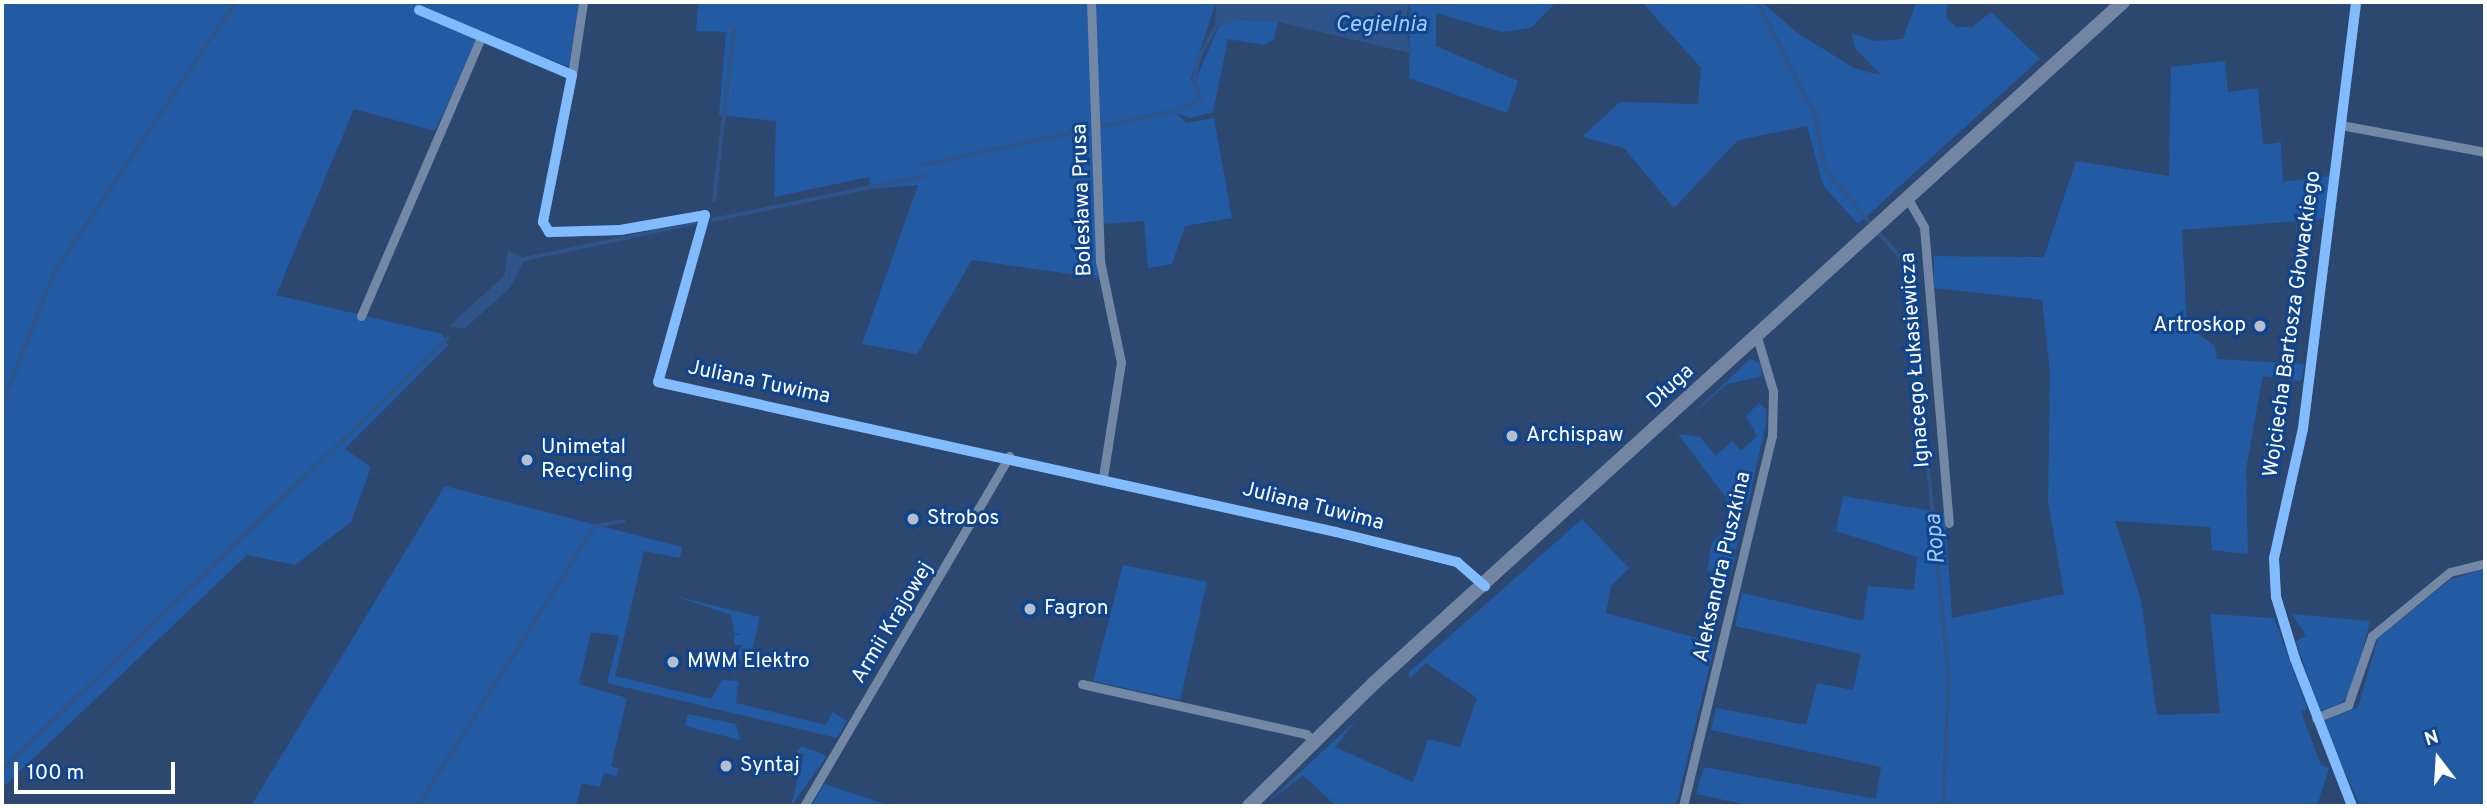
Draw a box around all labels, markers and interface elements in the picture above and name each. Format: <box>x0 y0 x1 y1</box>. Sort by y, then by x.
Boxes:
water label: Cegielnia <box>1335 12 1427 40</box>
street label: Bolesława Prusa <box>1068 123 1098 277</box>
street label: Wojciecha Bartosza Głowackiego <box>2259 169 2327 479</box>
street label: Ignacego Łukasiewicza <box>1896 252 1936 468</box>
place label: Artroskop <box>2153 313 2246 339</box>
marker: Artroskop <box>2252 318 2268 334</box>
street label: Juliana Tuwima <box>685 356 833 410</box>
street label: Długa <box>1642 359 1700 415</box>
place label: Archispaw <box>1526 423 1623 449</box>
marker: Archispaw <box>1504 428 1520 444</box>
place label: Unimetal Recycling <box>541 435 633 485</box>
marker: Unimetal Recycling <box>519 452 535 468</box>
street label: Aleksandra Puszkina <box>1689 469 1757 665</box>
street label: Juliana Tuwima <box>1239 477 1387 537</box>
place label: Strobos <box>927 506 999 532</box>
marker: Strobos <box>905 511 921 527</box>
water label: Ropa <box>1921 513 1953 565</box>
street label: Armii Krajowej <box>847 558 939 688</box>
place label: Fagron <box>1044 596 1109 622</box>
marker: Fagron <box>1022 601 1038 617</box>
place label: MWM Elektro <box>687 649 810 675</box>
marker: MWM Elektro <box>665 654 681 670</box>
north arrow <box>2403 724 2473 794</box>
text: N <box>2422 725 2442 752</box>
scale bar <box>18 748 178 792</box>
place label: Syntaj <box>740 753 800 779</box>
marker: Syntaj <box>718 758 734 774</box>
text: 100 m <box>27 760 84 787</box>

